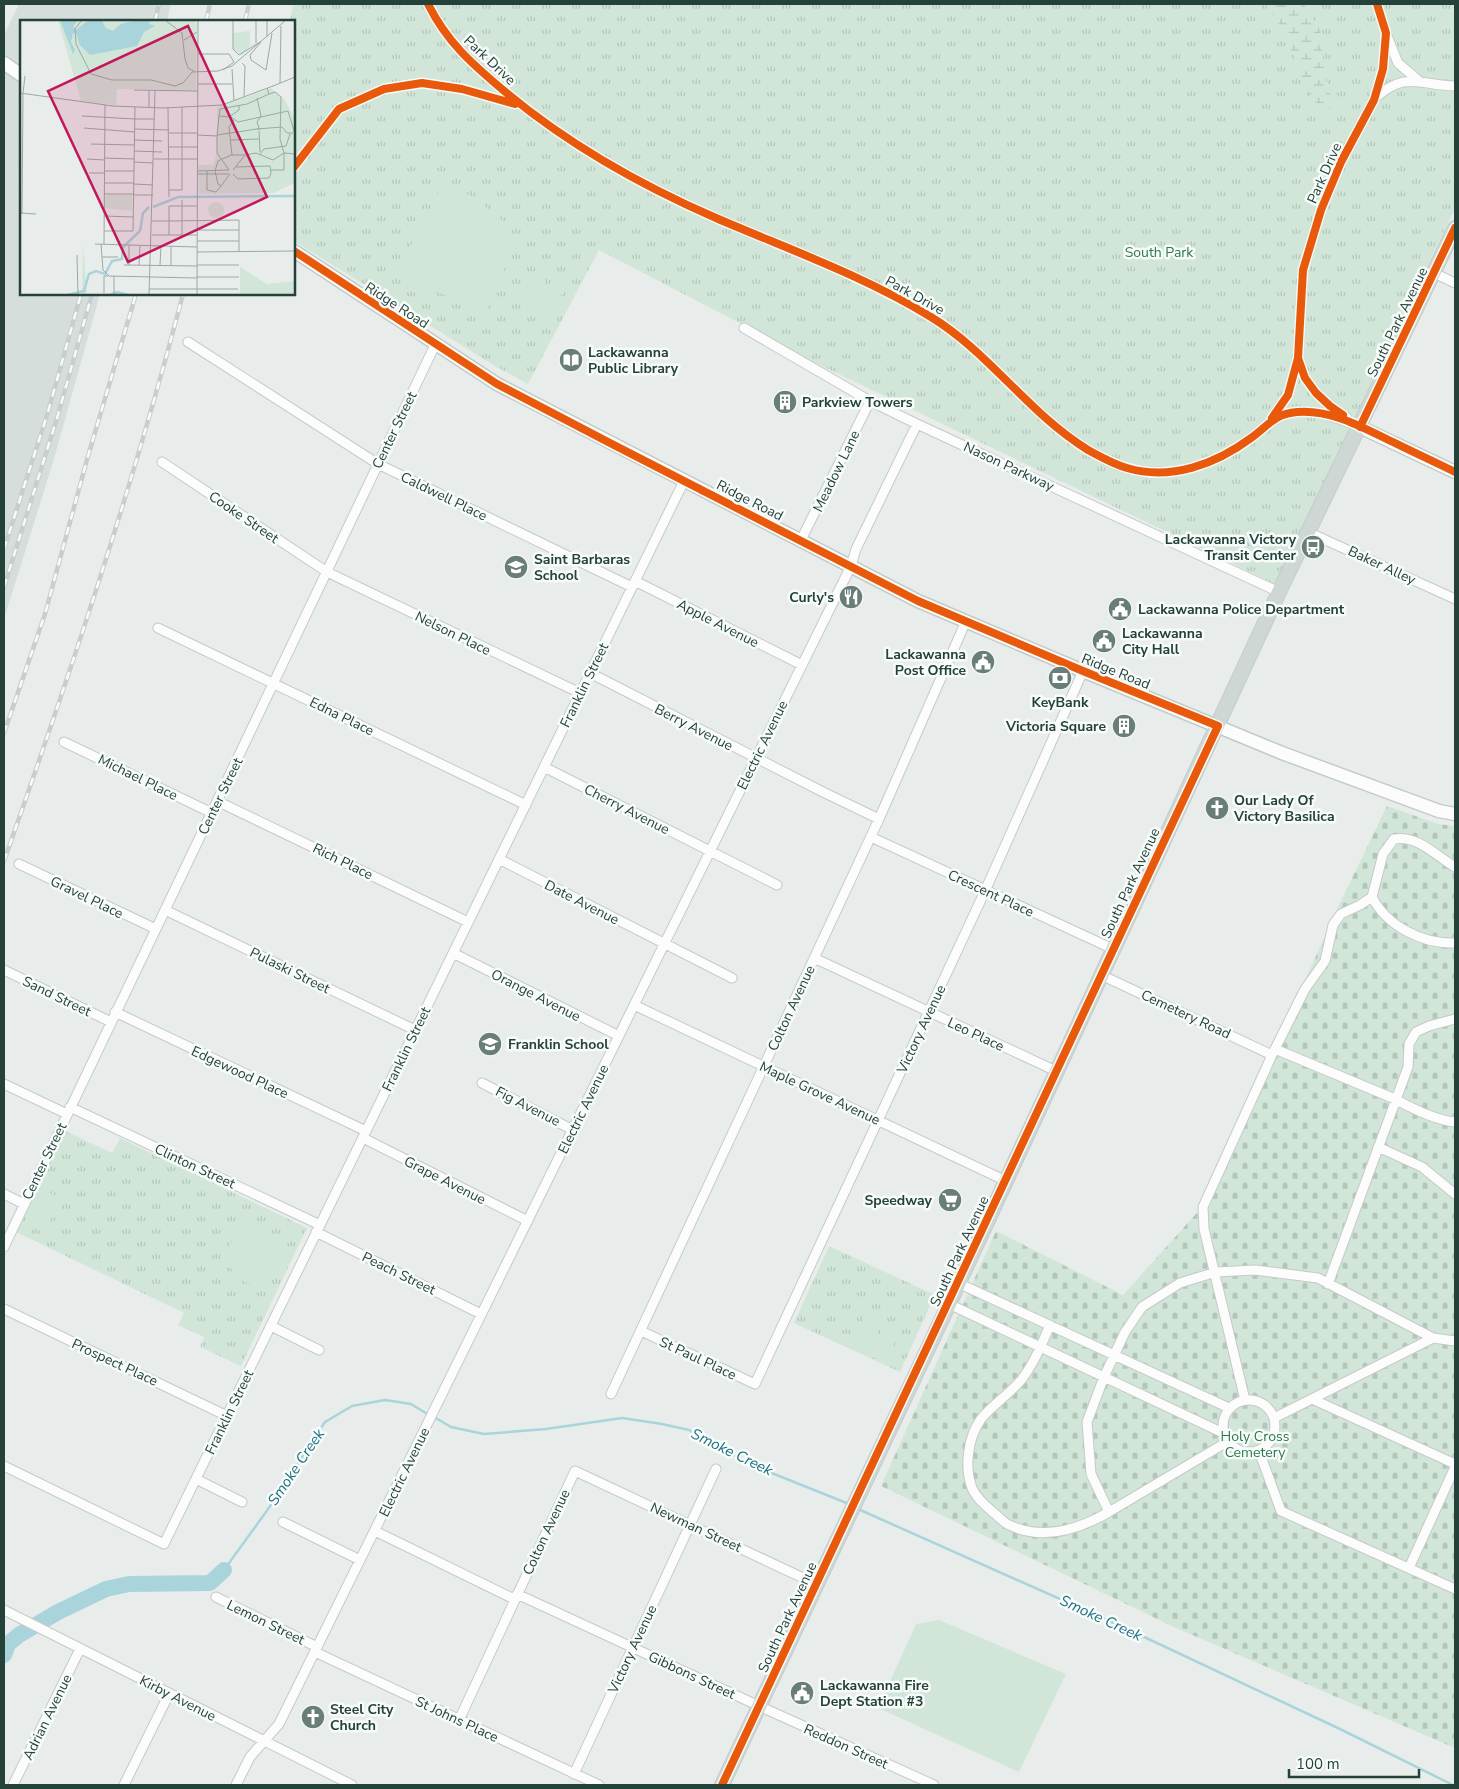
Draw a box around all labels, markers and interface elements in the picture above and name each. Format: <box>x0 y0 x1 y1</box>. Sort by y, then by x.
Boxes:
inset map <box>20 20 295 295</box>
street label: Park Drive <box>459 31 520 89</box>
street label: Park Drive <box>1303 140 1346 207</box>
park label: South Park <box>1125 243 1194 262</box>
street label: South Park Avenue <box>1363 264 1432 380</box>
street label: Park Drive <box>882 271 948 319</box>
street label: Ridge Road <box>361 278 432 333</box>
place label: Lackawanna Public Library <box>588 343 679 378</box>
library icon: Lackawanna Public Library <box>558 347 584 373</box>
street label: Center Street <box>368 388 421 472</box>
building icon: Parkview Towers <box>772 389 798 415</box>
place label: Parkview Towers <box>802 393 913 412</box>
street label: Meadow Lane <box>809 427 864 515</box>
street label: Nason Parkway <box>960 437 1058 496</box>
street label: Caldwell Place <box>397 467 490 526</box>
street label: Ridge Road <box>713 475 786 525</box>
street label: Cooke Street <box>205 487 283 548</box>
place label: Lackawanna Victory Transit Center <box>1165 530 1297 565</box>
bus stop icon: Lackawanna Victory Transit Center <box>1300 534 1326 560</box>
street label: Baker Alley <box>1345 541 1419 590</box>
place label: Saint Barbaras School <box>534 550 630 585</box>
school or university icon: Saint Barbaras School <box>503 554 529 580</box>
restaurant icon: Curly's <box>838 584 864 610</box>
place label: Curly's <box>789 588 834 607</box>
street label: Apple Avenue <box>674 595 762 652</box>
public building icon: Lackawanna Police Department <box>1107 596 1133 622</box>
place label: Lackawanna Police Department <box>1138 600 1345 619</box>
street label: Nelson Place <box>412 607 494 660</box>
place label: Lackawanna City Hall <box>1122 624 1203 659</box>
public building icon: Lackawanna City Hall <box>1091 628 1117 654</box>
street label: Franklin Street <box>556 640 613 731</box>
place label: Lackawanna Post Office <box>885 645 966 680</box>
public building icon: Lackawanna Post Office <box>970 649 996 675</box>
street label: Ridge Road <box>1079 649 1153 694</box>
bank icon: KeyBank <box>1047 665 1073 691</box>
street label: Edna Place <box>306 693 377 740</box>
place label: KeyBank <box>1032 693 1089 712</box>
street label: Electric Avenue <box>733 697 792 793</box>
street label: Berry Avenue <box>651 700 736 755</box>
building icon: Victoria Square <box>1111 713 1137 739</box>
place label: Victoria Square <box>1005 717 1106 736</box>
street label: Michael Place <box>95 750 181 805</box>
street label: Center Street <box>194 754 247 838</box>
street label: Cherry Avenue <box>581 780 673 839</box>
place label: Our Lady Of Victory Basilica <box>1233 791 1335 826</box>
church icon: Our Lady Of Victory Basilica <box>1204 795 1230 821</box>
street label: South Park Avenue <box>1097 825 1164 942</box>
street label: Rich Place <box>309 839 376 884</box>
street label: Crescent Place <box>945 865 1037 922</box>
street label: Gravel Place <box>47 872 126 923</box>
street label: Date Avenue <box>541 876 622 929</box>
street label: Pulaski Street <box>247 943 333 998</box>
street label: Colton Avenue <box>763 962 820 1054</box>
street label: Orange Avenue <box>488 965 584 1026</box>
street label: Sand Street <box>19 972 94 1021</box>
street label: Victory Avenue <box>892 982 950 1078</box>
street label: Cemetery Road <box>1138 985 1234 1044</box>
street label: Franklin Street <box>378 1004 435 1095</box>
street label: Leo Place <box>944 1013 1007 1056</box>
school or university icon: Franklin School <box>477 1031 503 1057</box>
place label: Franklin School <box>508 1035 609 1054</box>
street label: Edgewood Place <box>188 1042 291 1103</box>
street label: Maple Grove Avenue <box>756 1057 883 1130</box>
street label: Electric Avenue <box>554 1061 613 1157</box>
street label: Fig Avenue <box>492 1082 563 1131</box>
street label: Center Street <box>18 1119 71 1203</box>
street label: Clinton Street <box>151 1139 238 1194</box>
street label: Grape Avenue <box>401 1152 489 1209</box>
supermarket icon: Speedway <box>937 1187 963 1213</box>
place label: Speedway <box>864 1191 933 1210</box>
street label: South Park Avenue <box>926 1193 993 1310</box>
street label: Peach Street <box>359 1247 439 1299</box>
street label: St Paul Place <box>656 1332 739 1385</box>
street label: Prospect Place <box>69 1334 161 1391</box>
street label: Franklin Street <box>201 1367 258 1458</box>
water label: Smoke Creek <box>263 1424 329 1509</box>
street label: Electric Avenue <box>375 1424 434 1520</box>
water label: Smoke Creek <box>688 1424 777 1481</box>
park label: Holy Cross Cemetery <box>1221 1427 1290 1462</box>
street label: Colton Avenue <box>518 1486 575 1578</box>
street label: Newman Street <box>647 1498 745 1557</box>
street label: South Park Avenue <box>754 1559 821 1676</box>
water label: Smoke Creek <box>1057 1590 1146 1646</box>
street label: Lemon Street <box>224 1595 308 1650</box>
street label: Victory Avenue <box>603 1602 661 1698</box>
street label: Gibbons Street <box>645 1647 738 1704</box>
street label: Adrian Avenue <box>18 1671 76 1763</box>
street label: Kirby Avenue <box>136 1671 219 1726</box>
place label: Lackawanna Fire Dept Station #3 <box>820 1676 929 1711</box>
public building icon: Lackawanna Fire Dept Station #3 <box>789 1680 815 1706</box>
street label: St Johns Place <box>412 1692 502 1747</box>
place label: Steel City Church <box>330 1700 394 1735</box>
church icon: Steel City Church <box>300 1704 326 1730</box>
street label: Reddon Street <box>801 1719 891 1774</box>
scale bar <box>1289 1746 1419 1778</box>
text: 100 m <box>1296 1754 1340 1774</box>

